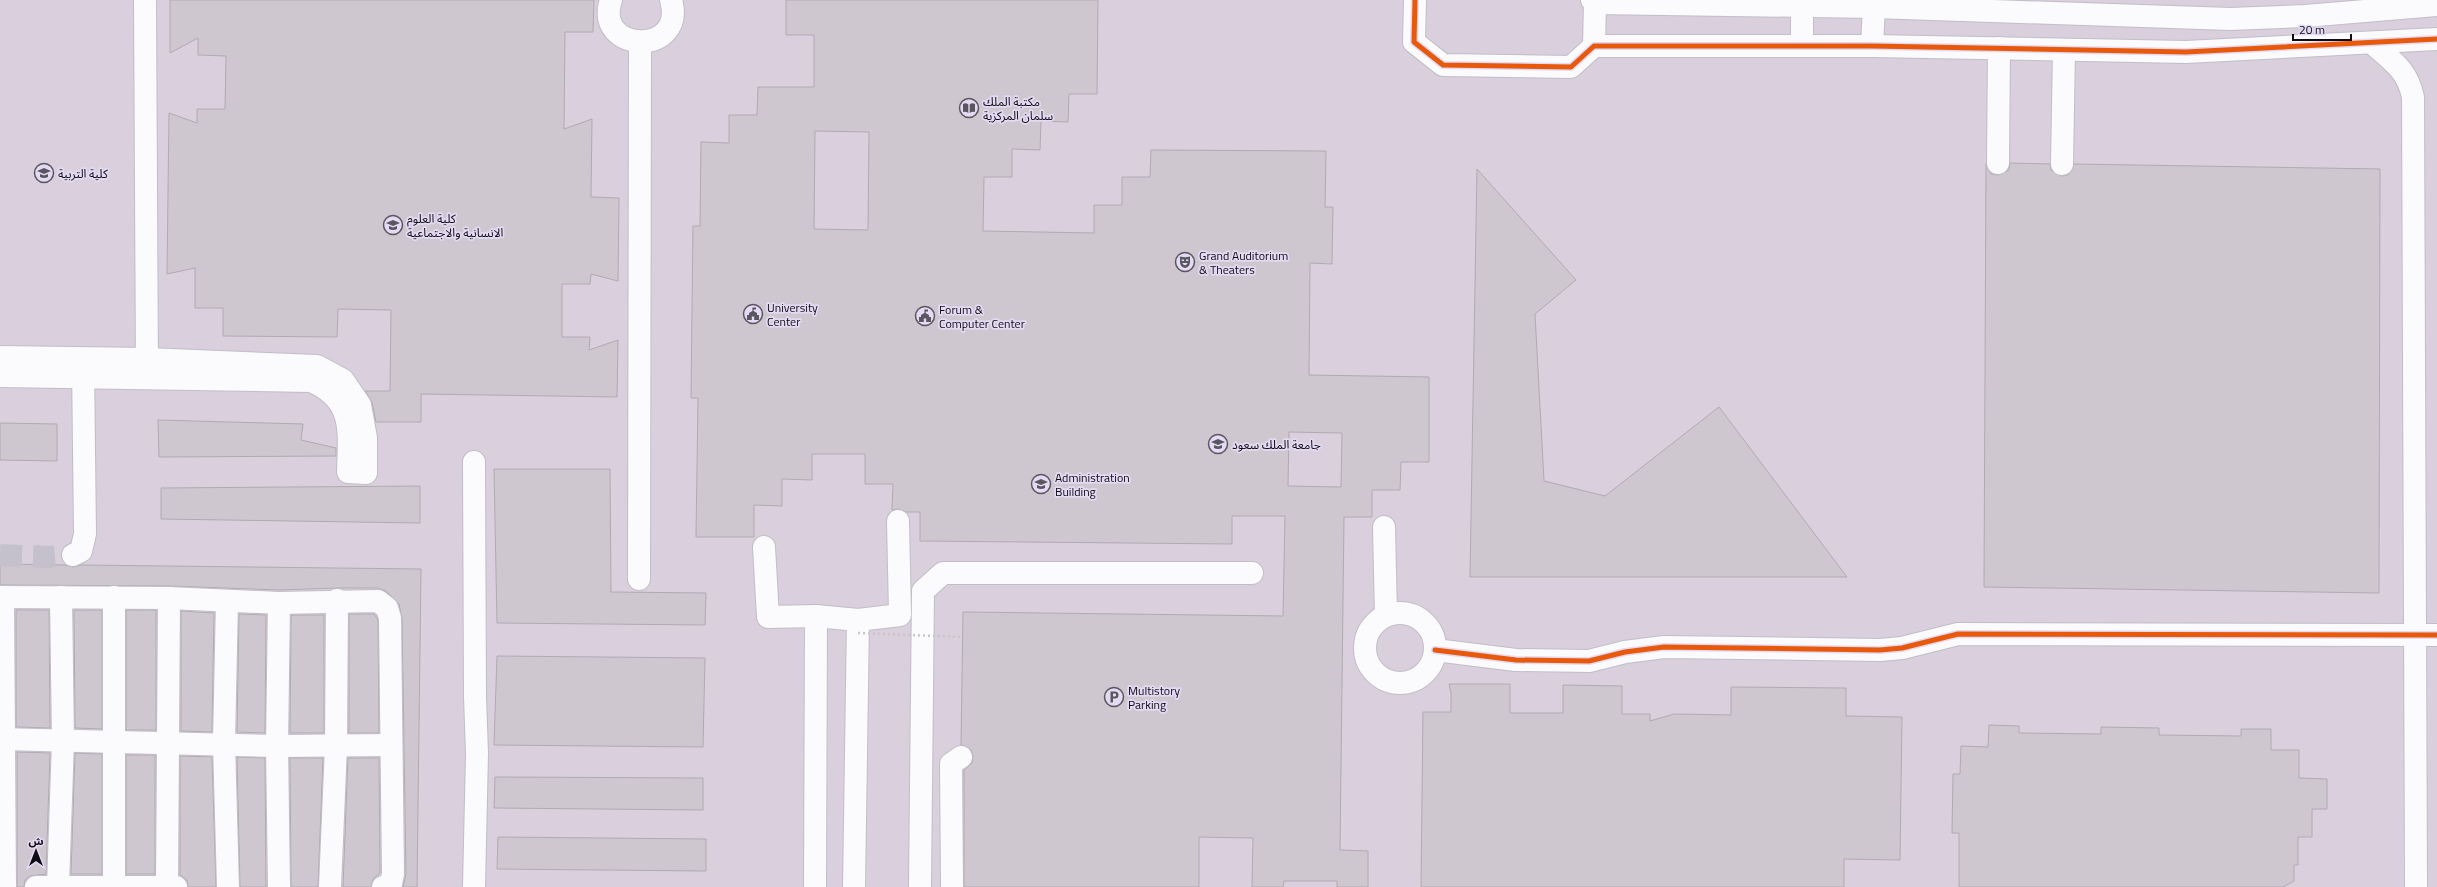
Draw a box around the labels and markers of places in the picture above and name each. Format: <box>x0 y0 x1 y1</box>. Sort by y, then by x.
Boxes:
place label: مكتبة الملك سلمان المركزية <box>983 92 1053 125</box>
library icon: مكتبة الملك سلمان المركزية <box>958 97 980 119</box>
school or university icon: كلية التربية <box>33 162 55 184</box>
place label: كلية التربية <box>58 164 109 183</box>
place label: كلية العلوم الانسانية والاجتماعية <box>407 209 504 242</box>
school or university icon: كلية العلوم الانسانية والاجتماعية <box>382 214 404 236</box>
place label: Grand Auditorium & Theaters <box>1199 246 1288 279</box>
theatre icon: Grand Auditorium & Theaters <box>1174 251 1196 273</box>
place label: University Center <box>767 298 818 331</box>
place label: Forum & Computer Center <box>939 300 1025 333</box>
public building icon: University Center <box>742 303 764 325</box>
public building icon: Forum & Computer Center <box>914 305 936 327</box>
school or university icon: جامعة الملك سعود <box>1207 433 1229 455</box>
place label: جامعة الملك سعود <box>1232 435 1321 454</box>
place label: Administration Building <box>1055 468 1130 501</box>
school or university icon: Administration Building <box>1030 473 1052 495</box>
place label: Multistory Parking <box>1128 681 1180 714</box>
parking icon: Multistory Parking <box>1103 686 1125 708</box>

